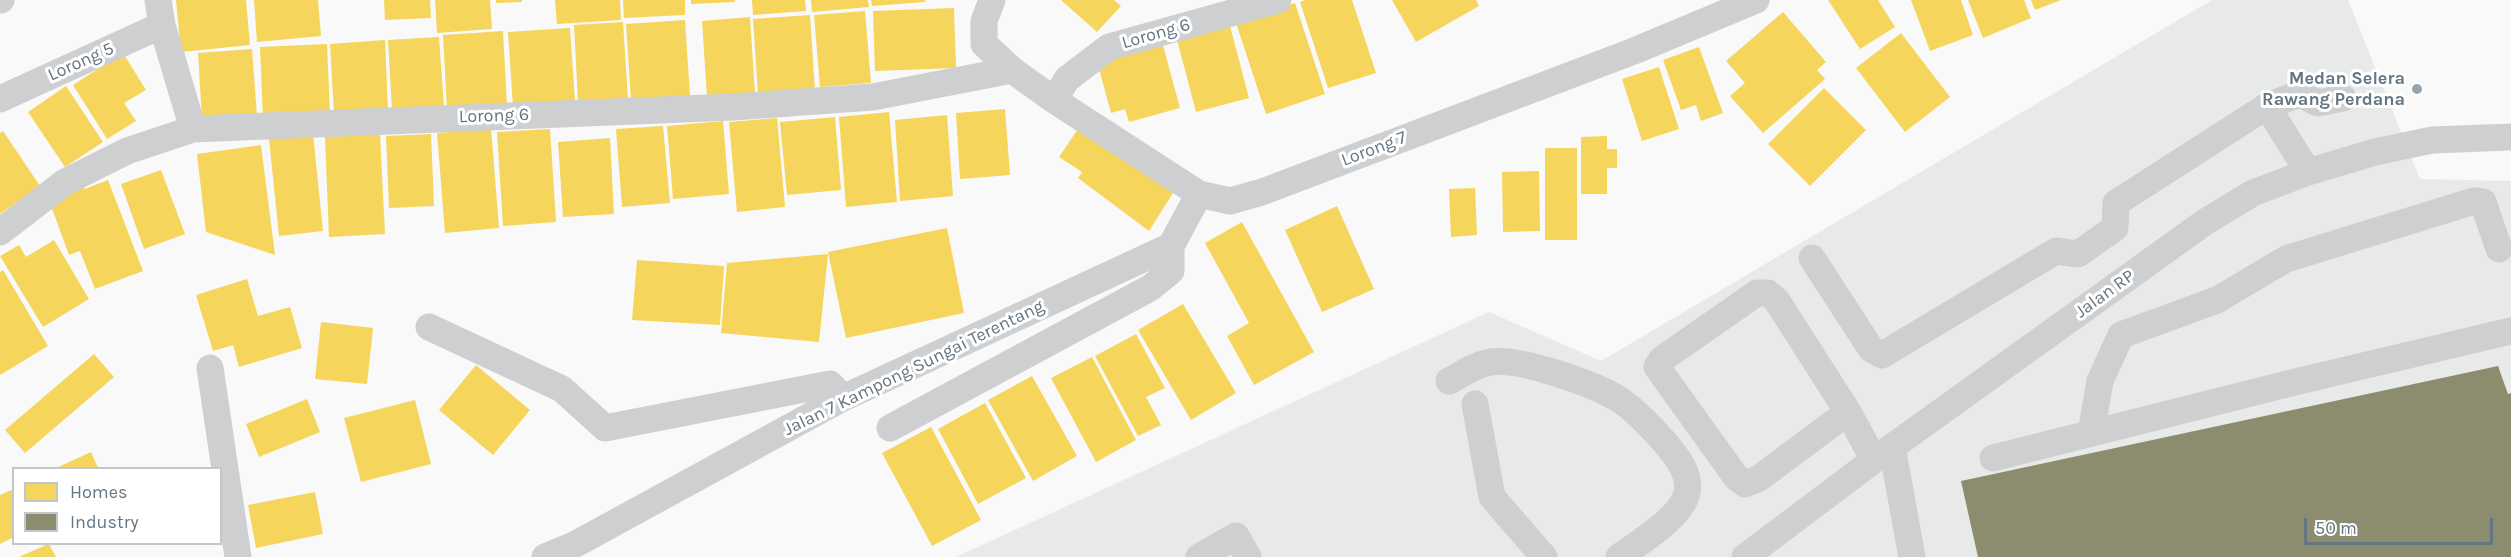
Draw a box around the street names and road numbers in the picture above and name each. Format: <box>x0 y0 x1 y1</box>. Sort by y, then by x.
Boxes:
street label: Lorong 6 <box>1119 14 1193 54</box>
street label: Lorong 5 <box>45 38 117 86</box>
street label: Lorong 6 <box>459 104 529 128</box>
street label: Lorong 7 <box>1338 127 1410 171</box>
street label: Jalan RP <box>2071 265 2139 323</box>
street label: Jalan 7 Kampong Sungai Terentang <box>780 295 1048 441</box>

